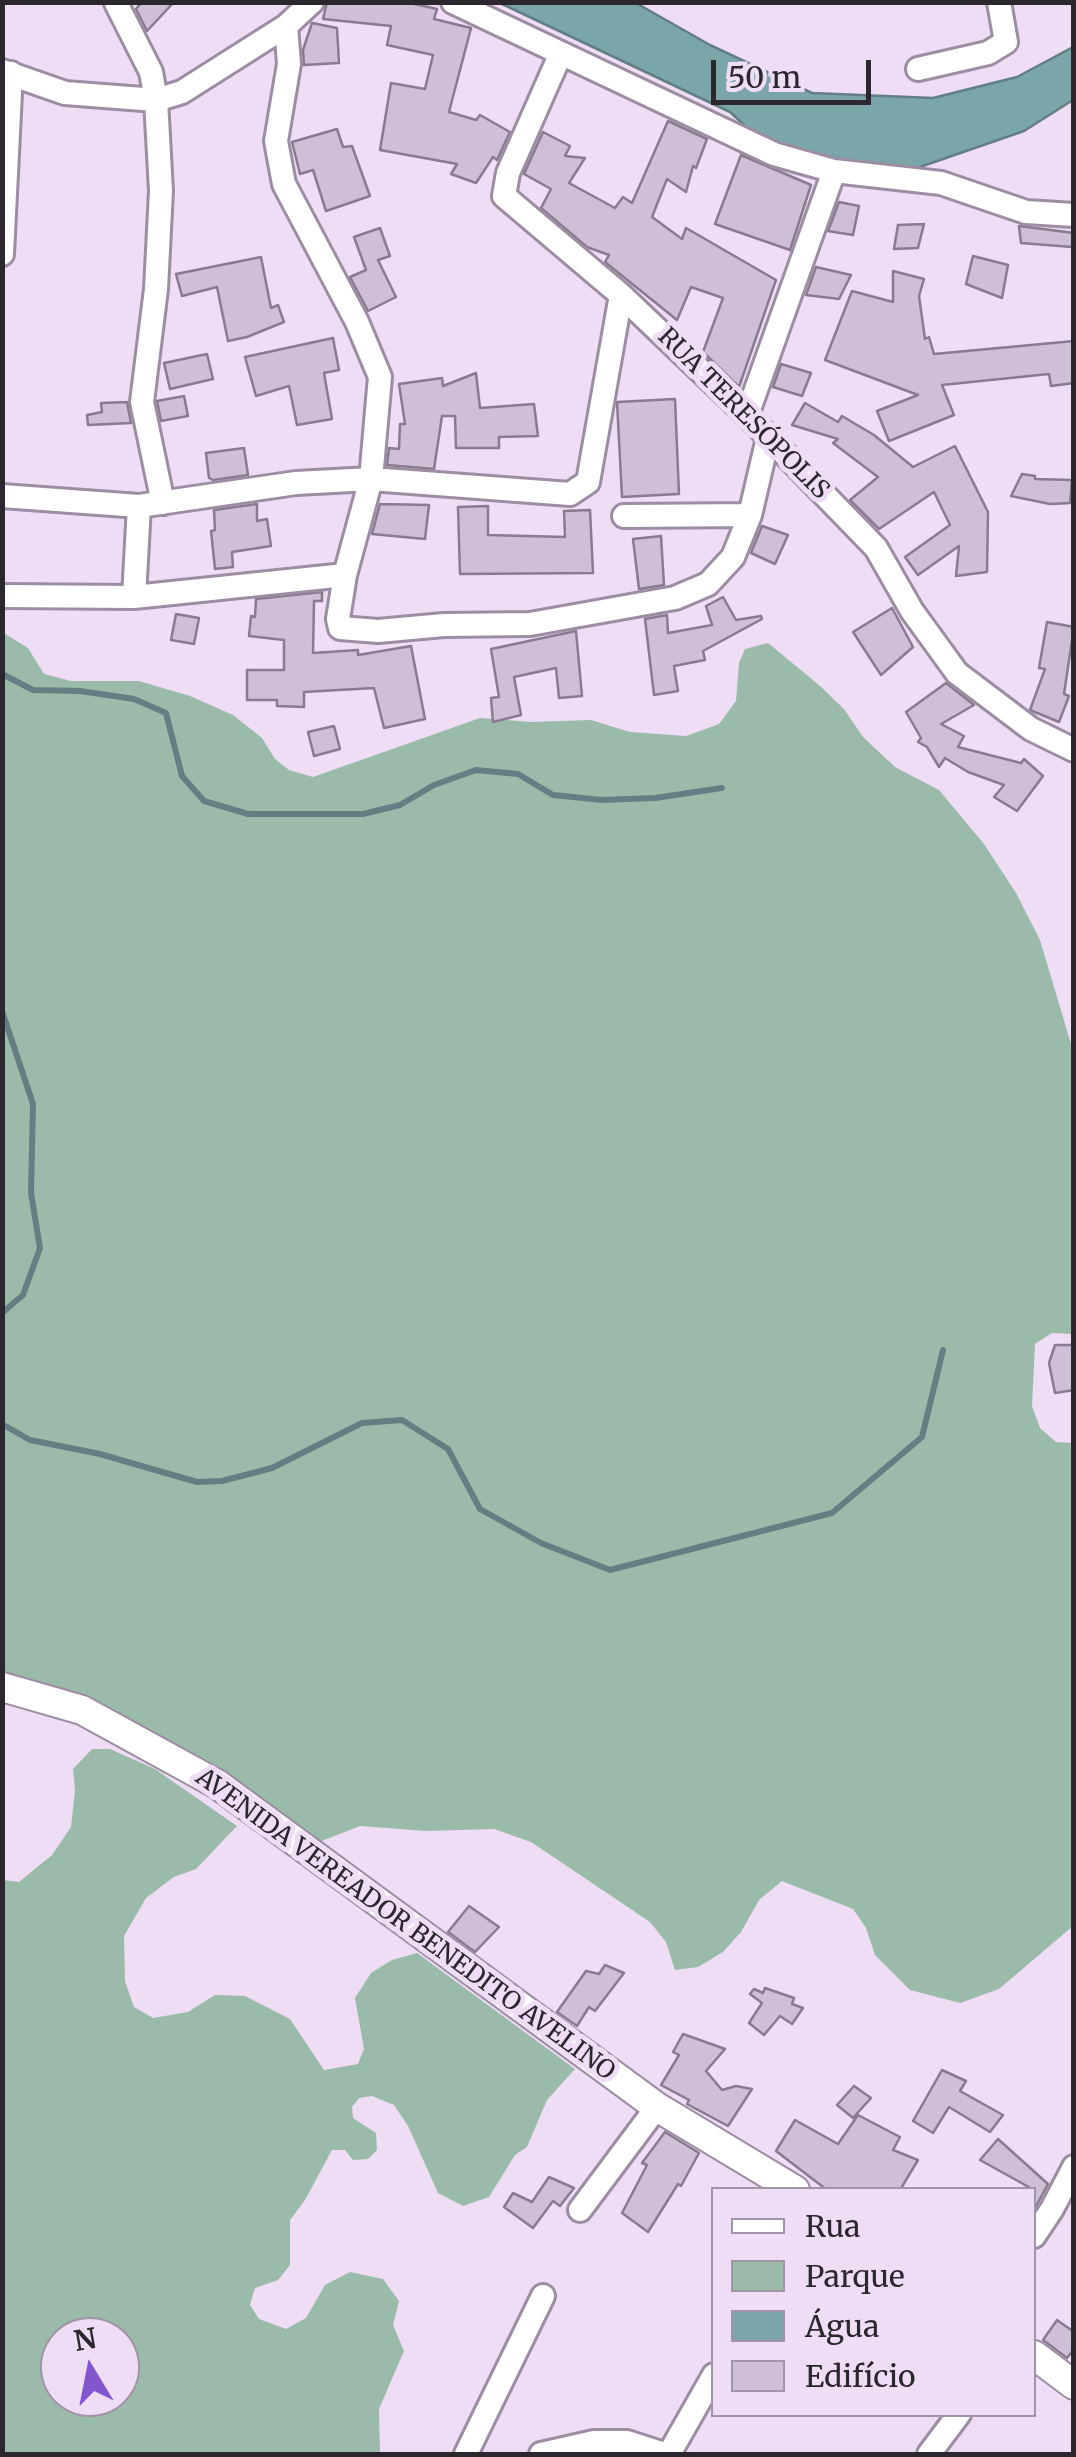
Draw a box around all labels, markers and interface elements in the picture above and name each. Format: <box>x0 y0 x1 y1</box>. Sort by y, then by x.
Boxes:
scale bar <box>716 40 876 102</box>
text: 50 m <box>728 58 801 96</box>
street label: RUA TERESÓPOLIS <box>651 322 835 506</box>
street label: AVENIDA VEREADOR BENEDITO AVELINO <box>190 1763 620 2087</box>
legend <box>711 2187 1036 2417</box>
text: Rua <box>805 2207 860 2245</box>
text: Parque <box>805 2257 905 2295</box>
text: Água <box>805 2307 879 2345</box>
north arrow <box>40 2317 140 2417</box>
text: N <box>71 2320 99 2359</box>
text: Edifício <box>805 2357 916 2395</box>

